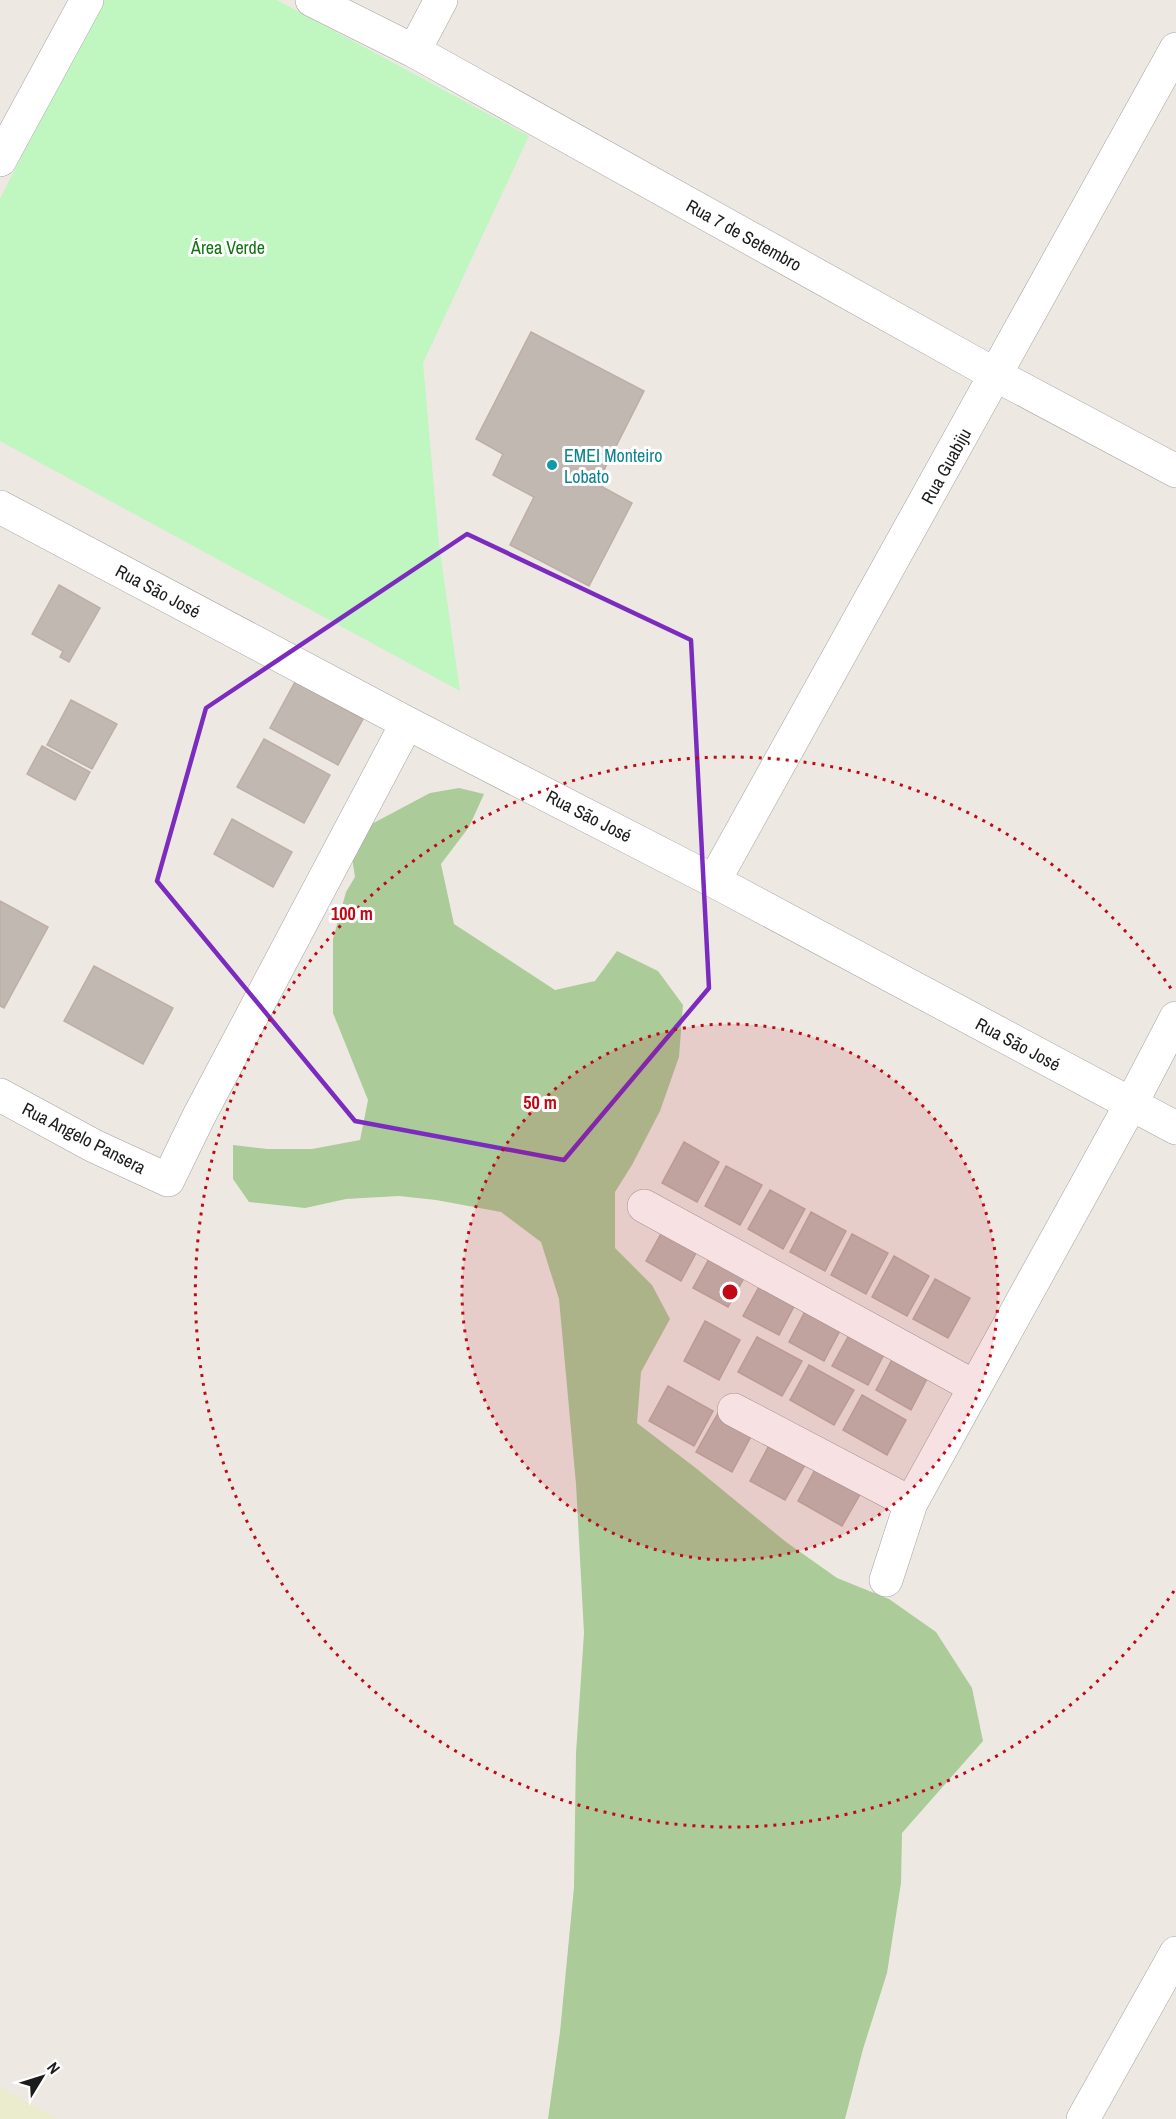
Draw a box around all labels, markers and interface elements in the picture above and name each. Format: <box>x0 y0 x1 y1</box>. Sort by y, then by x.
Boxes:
street label: Rua 7 de Setembro <box>682 193 806 277</box>
park label: Área Verde <box>190 235 265 260</box>
street label: Rua Guabiju <box>915 424 977 508</box>
place label: EMEI Monteiro Lobato <box>564 443 662 489</box>
marker: EMEI Monteiro Lobato <box>545 458 559 472</box>
street label: Rua São José <box>111 558 205 624</box>
street label: Rua São José <box>542 784 636 848</box>
text: 100 m <box>331 901 373 926</box>
street label: Rua São José <box>971 1011 1065 1077</box>
text: 50 m <box>523 1090 557 1115</box>
street label: Rua Angelo Pansera <box>18 1096 150 1180</box>
centre of rings <box>720 1282 740 1302</box>
north arrow <box>12 2047 72 2107</box>
text: N <box>42 2057 65 2078</box>

